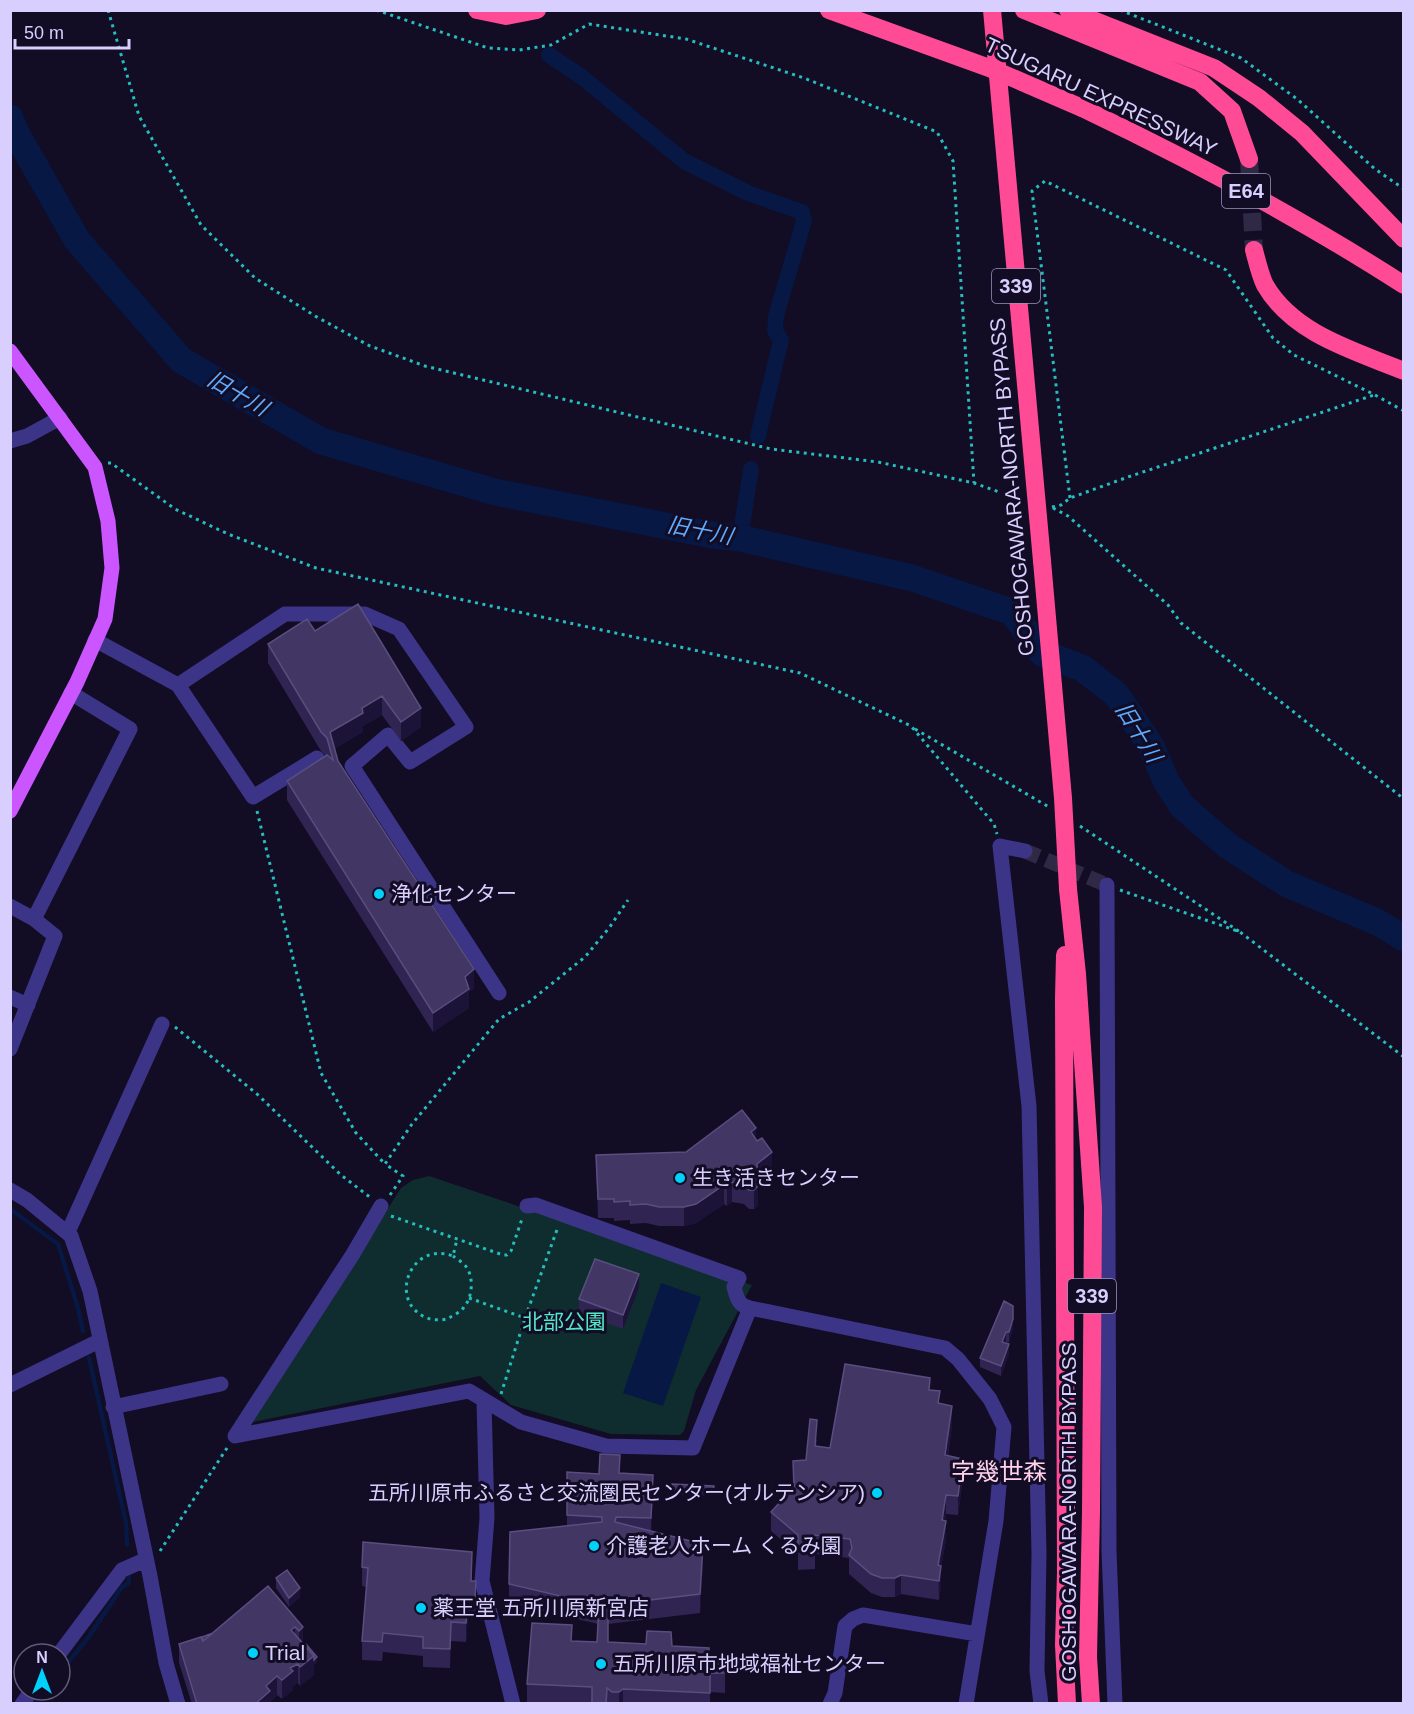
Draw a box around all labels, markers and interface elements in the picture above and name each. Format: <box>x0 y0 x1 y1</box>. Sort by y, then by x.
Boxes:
scale bar <box>15 12 129 50</box>
text: 50 m <box>24 23 64 43</box>
street label: TSUGARU EXPRESSWAY <box>982 33 1221 160</box>
road number: E64 <box>1222 174 1270 208</box>
road number: 339 <box>992 269 1040 303</box>
street label: GOSHOGAWARA-NORTH BYPASS <box>985 317 1038 657</box>
water label: 旧十川 <box>203 366 274 422</box>
water label: 旧十川 <box>665 512 737 549</box>
water label: 旧十川 <box>1110 698 1168 769</box>
place label: 浄化センター <box>391 882 517 905</box>
marker: 浄化センター <box>372 887 386 901</box>
place label: 生き活きセンター <box>692 1166 860 1189</box>
marker: 生き活きセンター <box>673 1171 687 1185</box>
road number: 339 <box>1068 1279 1116 1313</box>
park label: 北部公園 <box>522 1310 606 1333</box>
street label: GOSHOGAWARA-NORTH BYPASS <box>1057 1342 1080 1682</box>
district label: 字幾世森 <box>951 1458 1047 1485</box>
place label: 五所川原市ふるさと交流圏民センター(オルテンシア) <box>368 1481 865 1504</box>
marker: 五所川原市ふるさと交流圏民センター(オルテンシア) <box>870 1486 884 1500</box>
place label: 介護老人ホーム くるみ園 <box>606 1534 842 1557</box>
marker: 介護老人ホーム くるみ園 <box>587 1539 601 1553</box>
place label: 薬王堂 五所川原新宮店 <box>433 1596 649 1619</box>
marker: 薬王堂 五所川原新宮店 <box>414 1601 428 1615</box>
place label: Trial <box>265 1641 305 1664</box>
north arrow <box>12 1642 72 1702</box>
marker: Trial <box>246 1646 260 1660</box>
text: N <box>36 1649 48 1666</box>
place label: 五所川原市地域福祉センター <box>613 1652 886 1675</box>
marker: 五所川原市地域福祉センター <box>594 1657 608 1671</box>

